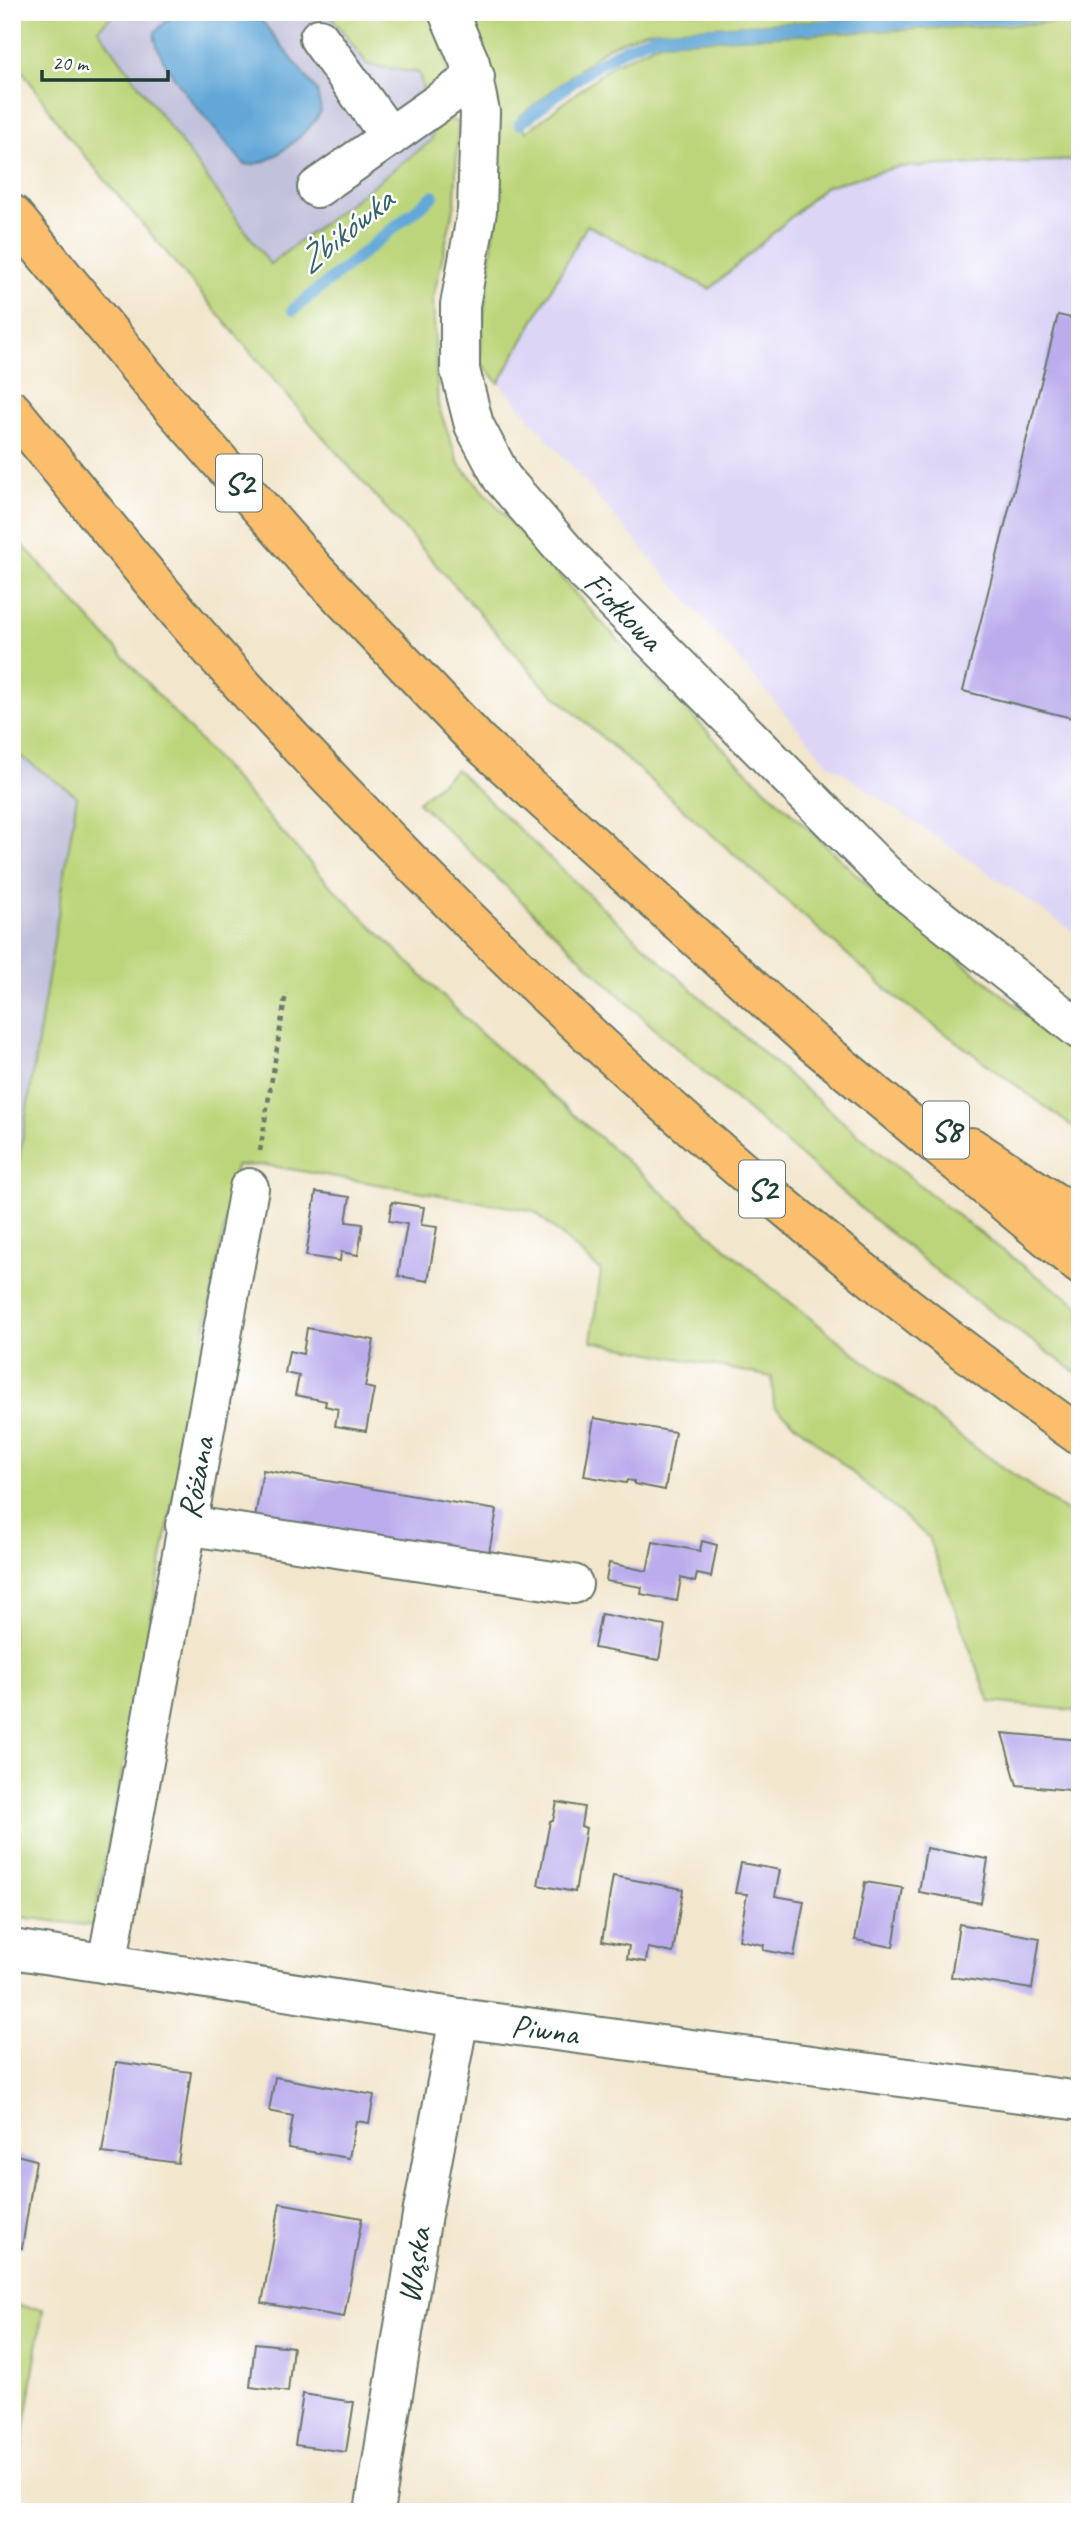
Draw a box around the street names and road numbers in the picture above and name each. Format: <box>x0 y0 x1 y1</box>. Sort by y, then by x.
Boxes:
road number: S2 <box>216 454 262 512</box>
street label: Fiołkowa <box>575 562 673 661</box>
road number: S8 <box>923 1101 969 1158</box>
road number: S2 <box>739 1160 785 1218</box>
street label: Różana <box>168 1432 224 1522</box>
street label: Piwna <box>509 2004 583 2055</box>
street label: Wąska <box>387 2222 441 2306</box>

